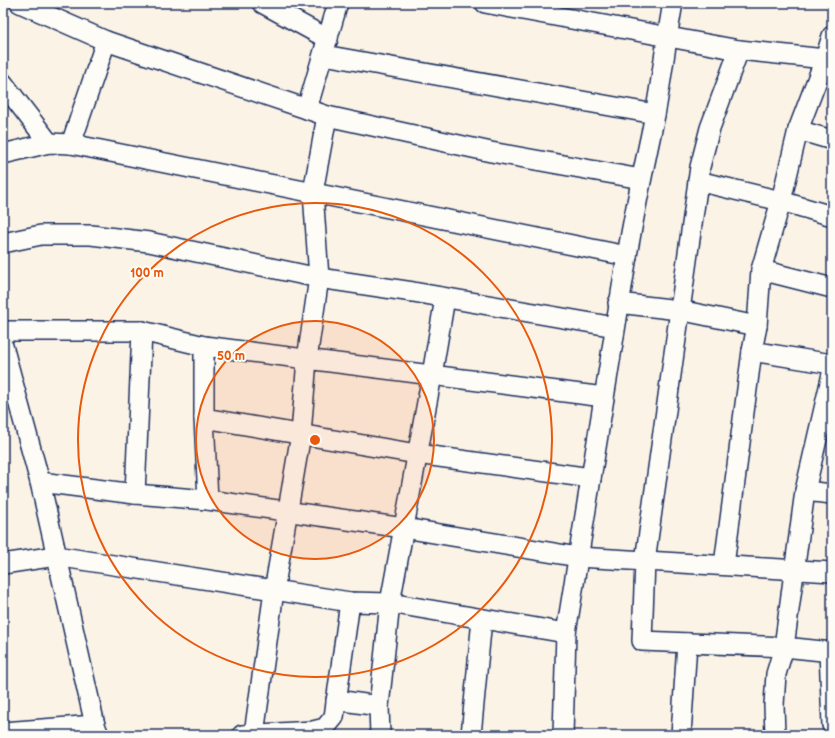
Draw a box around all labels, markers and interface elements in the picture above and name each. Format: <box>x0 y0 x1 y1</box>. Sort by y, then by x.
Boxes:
text: 100 m <box>130 266 164 281</box>
text: 50 m <box>217 349 245 364</box>
centre of rings <box>308 433 322 447</box>

